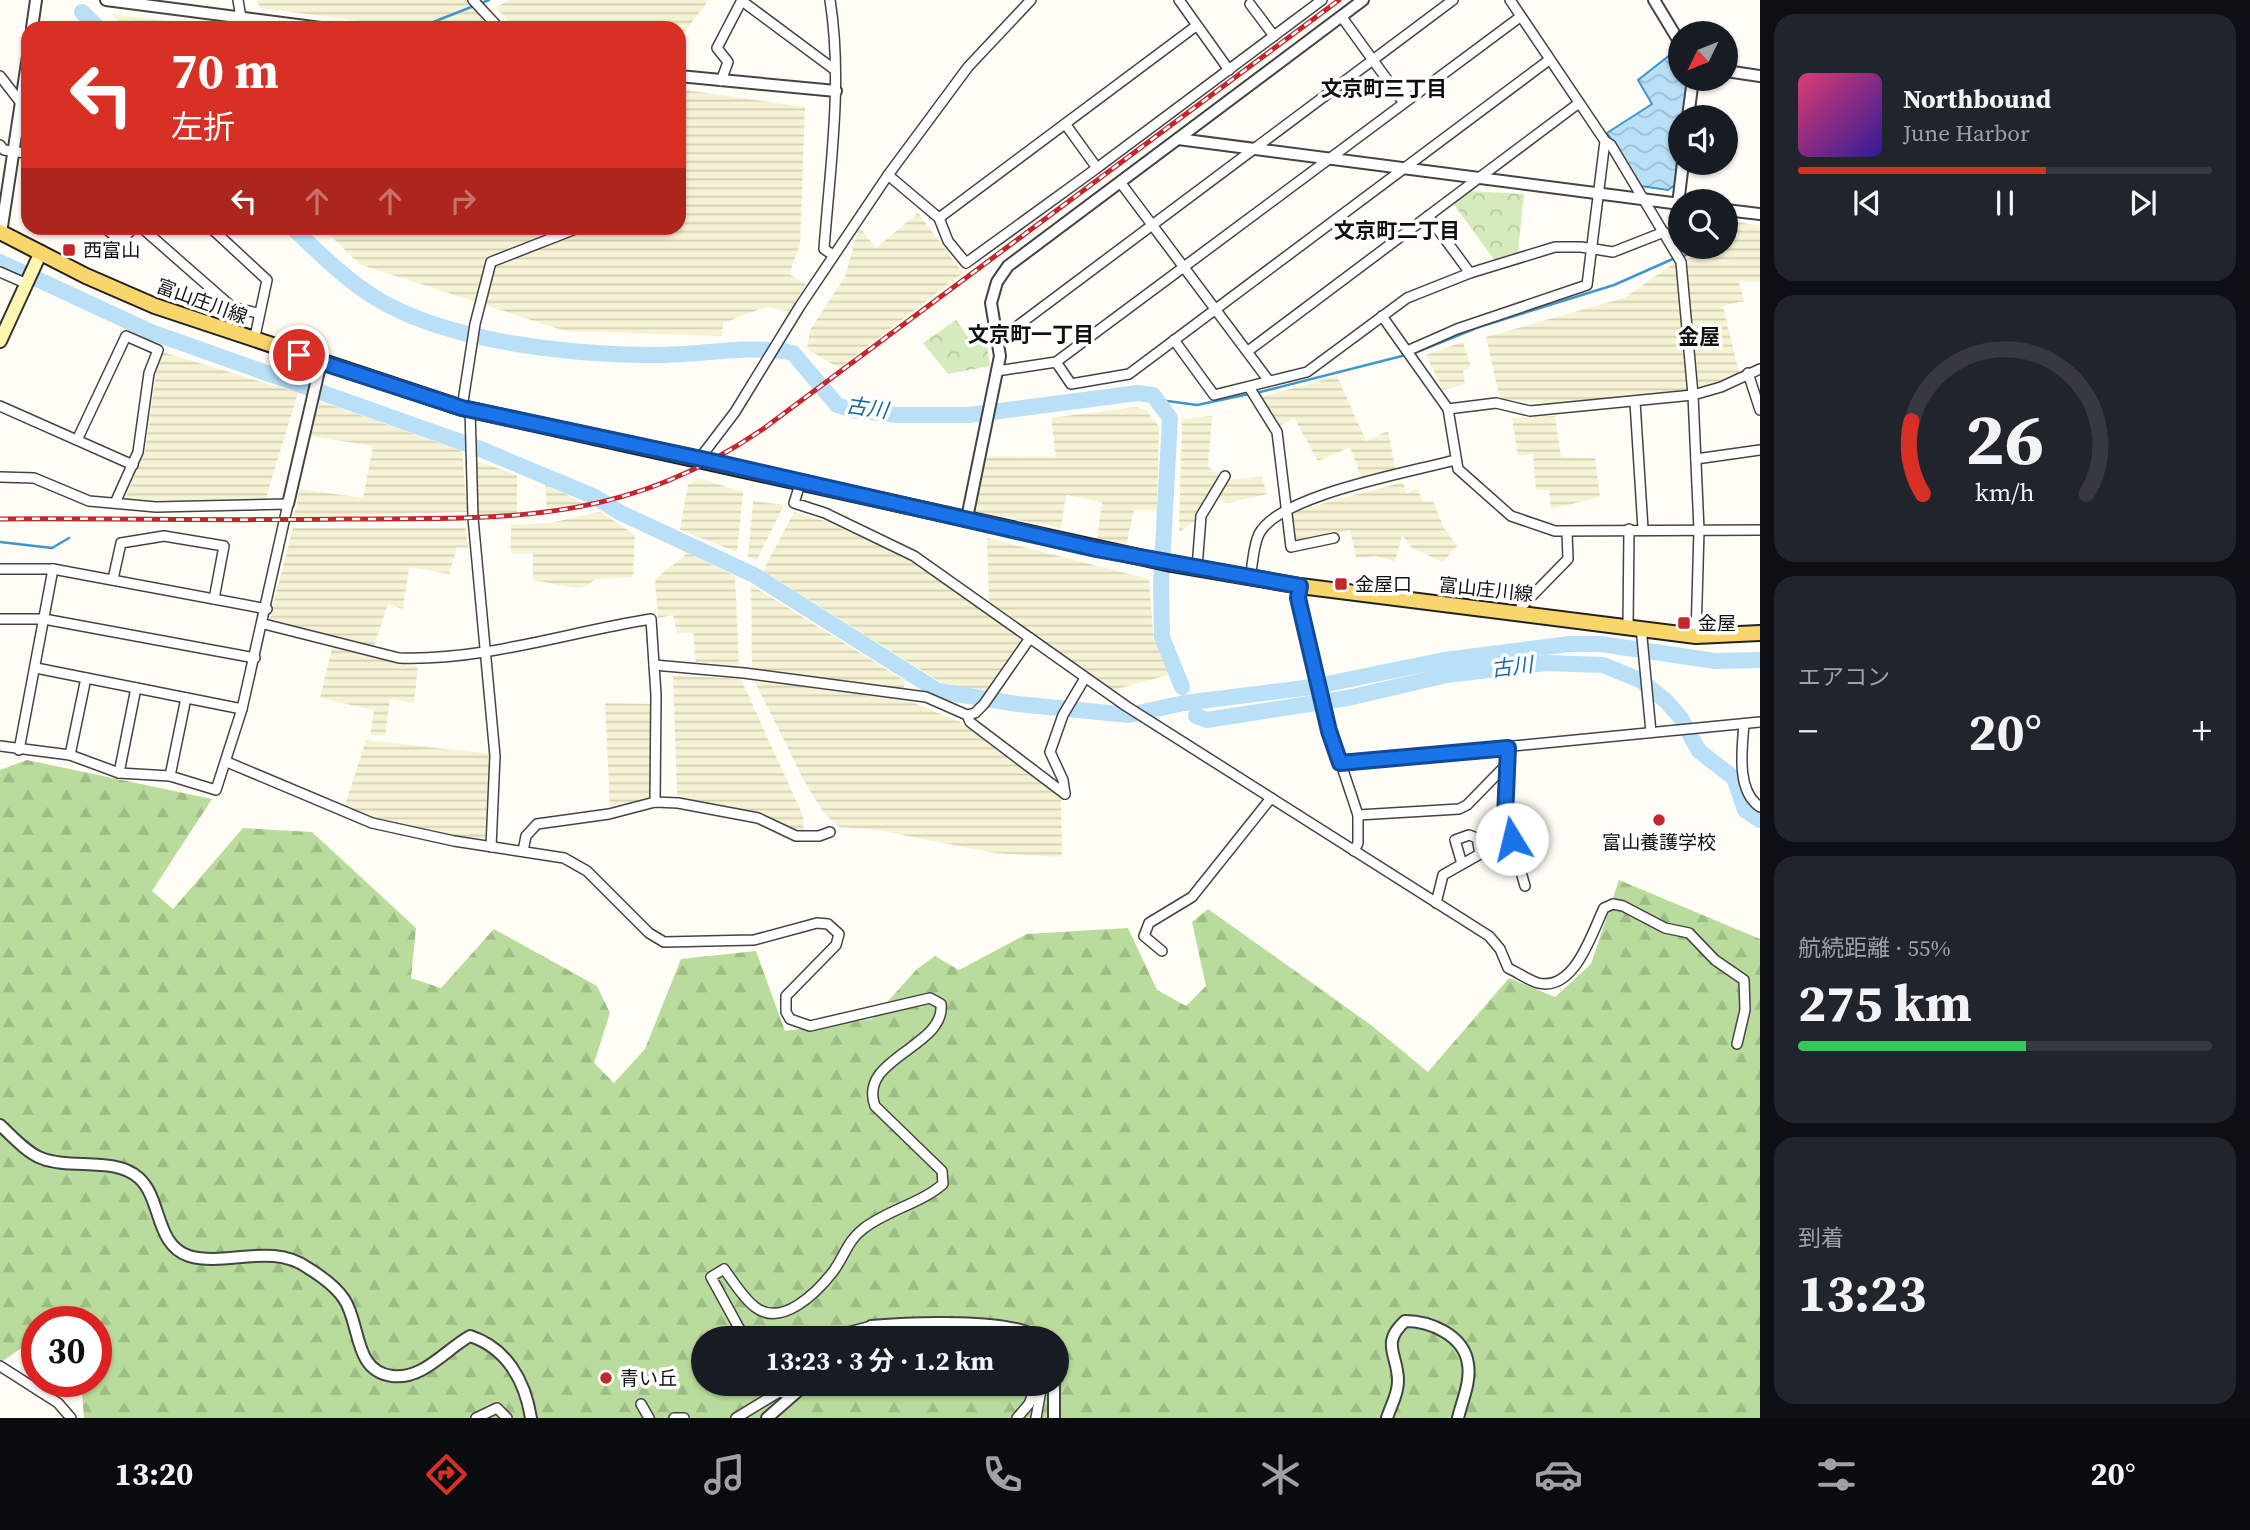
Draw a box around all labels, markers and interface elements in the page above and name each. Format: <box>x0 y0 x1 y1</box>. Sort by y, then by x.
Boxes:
north arrow <box>1668 21 1738 91</box>
map controls <box>1668 21 1738 259</box>
text: 70 m <box>171 37 279 104</box>
icon: left <box>56 49 147 140</box>
district label: 文京町三丁目 <box>1321 74 1447 103</box>
text: Northbound <box>1903 81 2051 117</box>
text: 左折 <box>171 105 235 149</box>
button: sound <box>1668 105 1738 175</box>
text: June Harbor <box>1903 117 2030 149</box>
icon: left <box>225 182 263 220</box>
icon: ahead <box>298 182 336 220</box>
icon: ahead <box>371 182 409 220</box>
icon: right <box>444 182 482 220</box>
icon: previous <box>1848 184 1886 222</box>
icon: pause <box>1986 184 2024 222</box>
icon: next <box>2124 184 2162 222</box>
button: search <box>1668 189 1738 259</box>
district label: 文京町二丁目 <box>1334 216 1460 245</box>
place label: 西富山 <box>83 237 140 263</box>
marker: 西富山 <box>61 242 77 258</box>
street label: 富山庄川線 <box>153 273 251 329</box>
district label: 文京町一丁目 <box>968 320 1094 349</box>
district label: 金屋 <box>1678 322 1720 351</box>
pin <box>269 325 329 385</box>
icon: arrive <box>280 336 318 374</box>
water label: 古川 <box>844 390 892 425</box>
text: 26 <box>1966 390 2044 489</box>
text: km/h <box>1975 475 2035 509</box>
place label: 金屋口 <box>1355 571 1412 597</box>
street label: 富山庄川線 <box>1437 571 1535 607</box>
marker: 金屋口 <box>1333 576 1349 592</box>
place label: 金屋 <box>1698 610 1736 636</box>
marker: 金屋 <box>1676 615 1692 631</box>
water label: 古川 <box>1489 649 1537 683</box>
text: エアコン <box>1798 661 1890 693</box>
text: 20° <box>1968 696 2042 767</box>
text: − <box>1798 705 1818 757</box>
text: + <box>2192 705 2212 757</box>
position arrow <box>1475 802 1549 876</box>
marker: 富山養護学校 <box>1651 812 1667 828</box>
place label: 富山養護学校 <box>1602 829 1716 855</box>
text: 航続距離 · 55% <box>1798 932 1951 964</box>
text: 275 km <box>1798 967 1972 1038</box>
text: 到着 <box>1798 1222 1844 1254</box>
text: 13:23 <box>1798 1257 1926 1328</box>
speed limit sign: 30 <box>21 1306 112 1397</box>
text: 13:23 · 3 分 · 1.2 km <box>766 1343 994 1379</box>
place label: 青い丘 <box>620 1365 677 1391</box>
marker: 青い丘 <box>598 1370 614 1386</box>
icon: directions <box>422 1450 471 1499</box>
icon: music <box>700 1450 749 1499</box>
icon: phone <box>978 1450 1027 1499</box>
icon: climate <box>1256 1450 1305 1499</box>
icon: car <box>1534 1450 1583 1499</box>
icon: filters <box>1812 1450 1861 1499</box>
text: 13:20 <box>114 1452 193 1496</box>
text: 20° <box>2090 1452 2135 1496</box>

